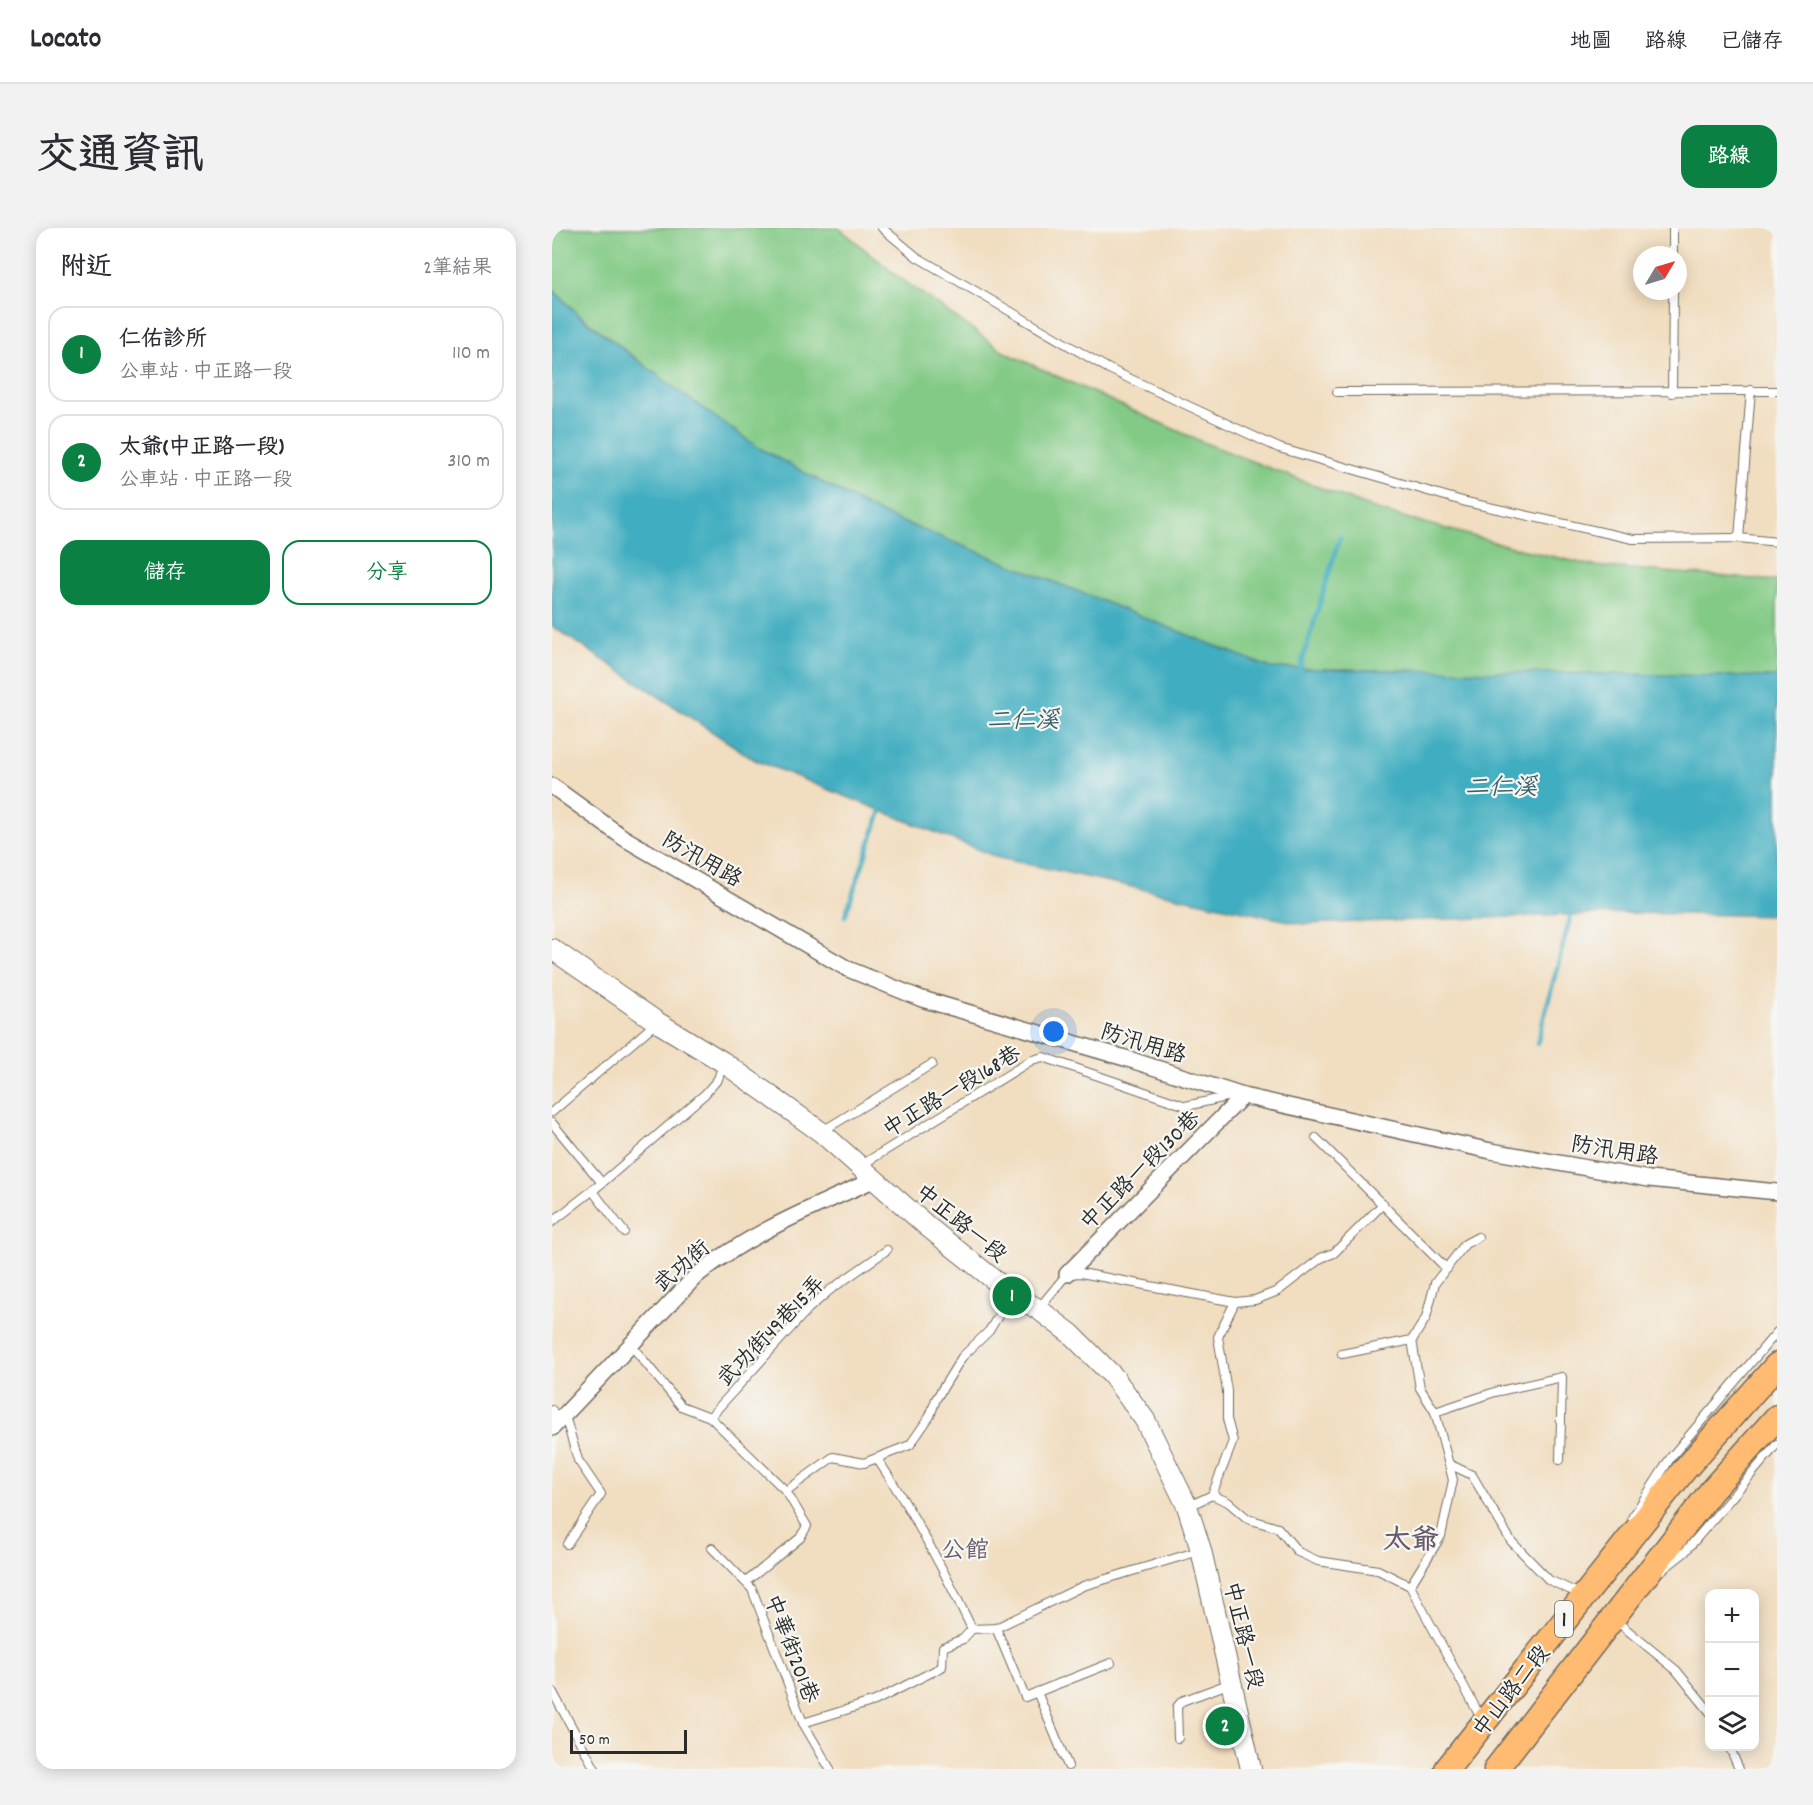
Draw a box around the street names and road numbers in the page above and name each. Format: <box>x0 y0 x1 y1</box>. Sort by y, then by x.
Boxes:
street label: 防汛用路 <box>655 826 747 896</box>
street label: 防汛用路 <box>1096 1018 1190 1073</box>
street label: 中正路一段168巷 <box>878 1039 1028 1147</box>
street label: 中正路一段130巷 <box>1074 1104 1209 1239</box>
street label: 防汛用路 <box>1569 1130 1660 1175</box>
street label: 中正路一段 <box>907 1178 1012 1271</box>
street label: 武功街 <box>648 1234 718 1301</box>
street label: 武功街49巷15弄 <box>711 1270 834 1395</box>
street label: 中正路一段 <box>1214 1579 1269 1693</box>
street label: 中華街201巷 <box>755 1590 825 1708</box>
road number: 1 <box>1555 1601 1573 1637</box>
street label: 中山路二段 <box>1467 1639 1559 1745</box>

